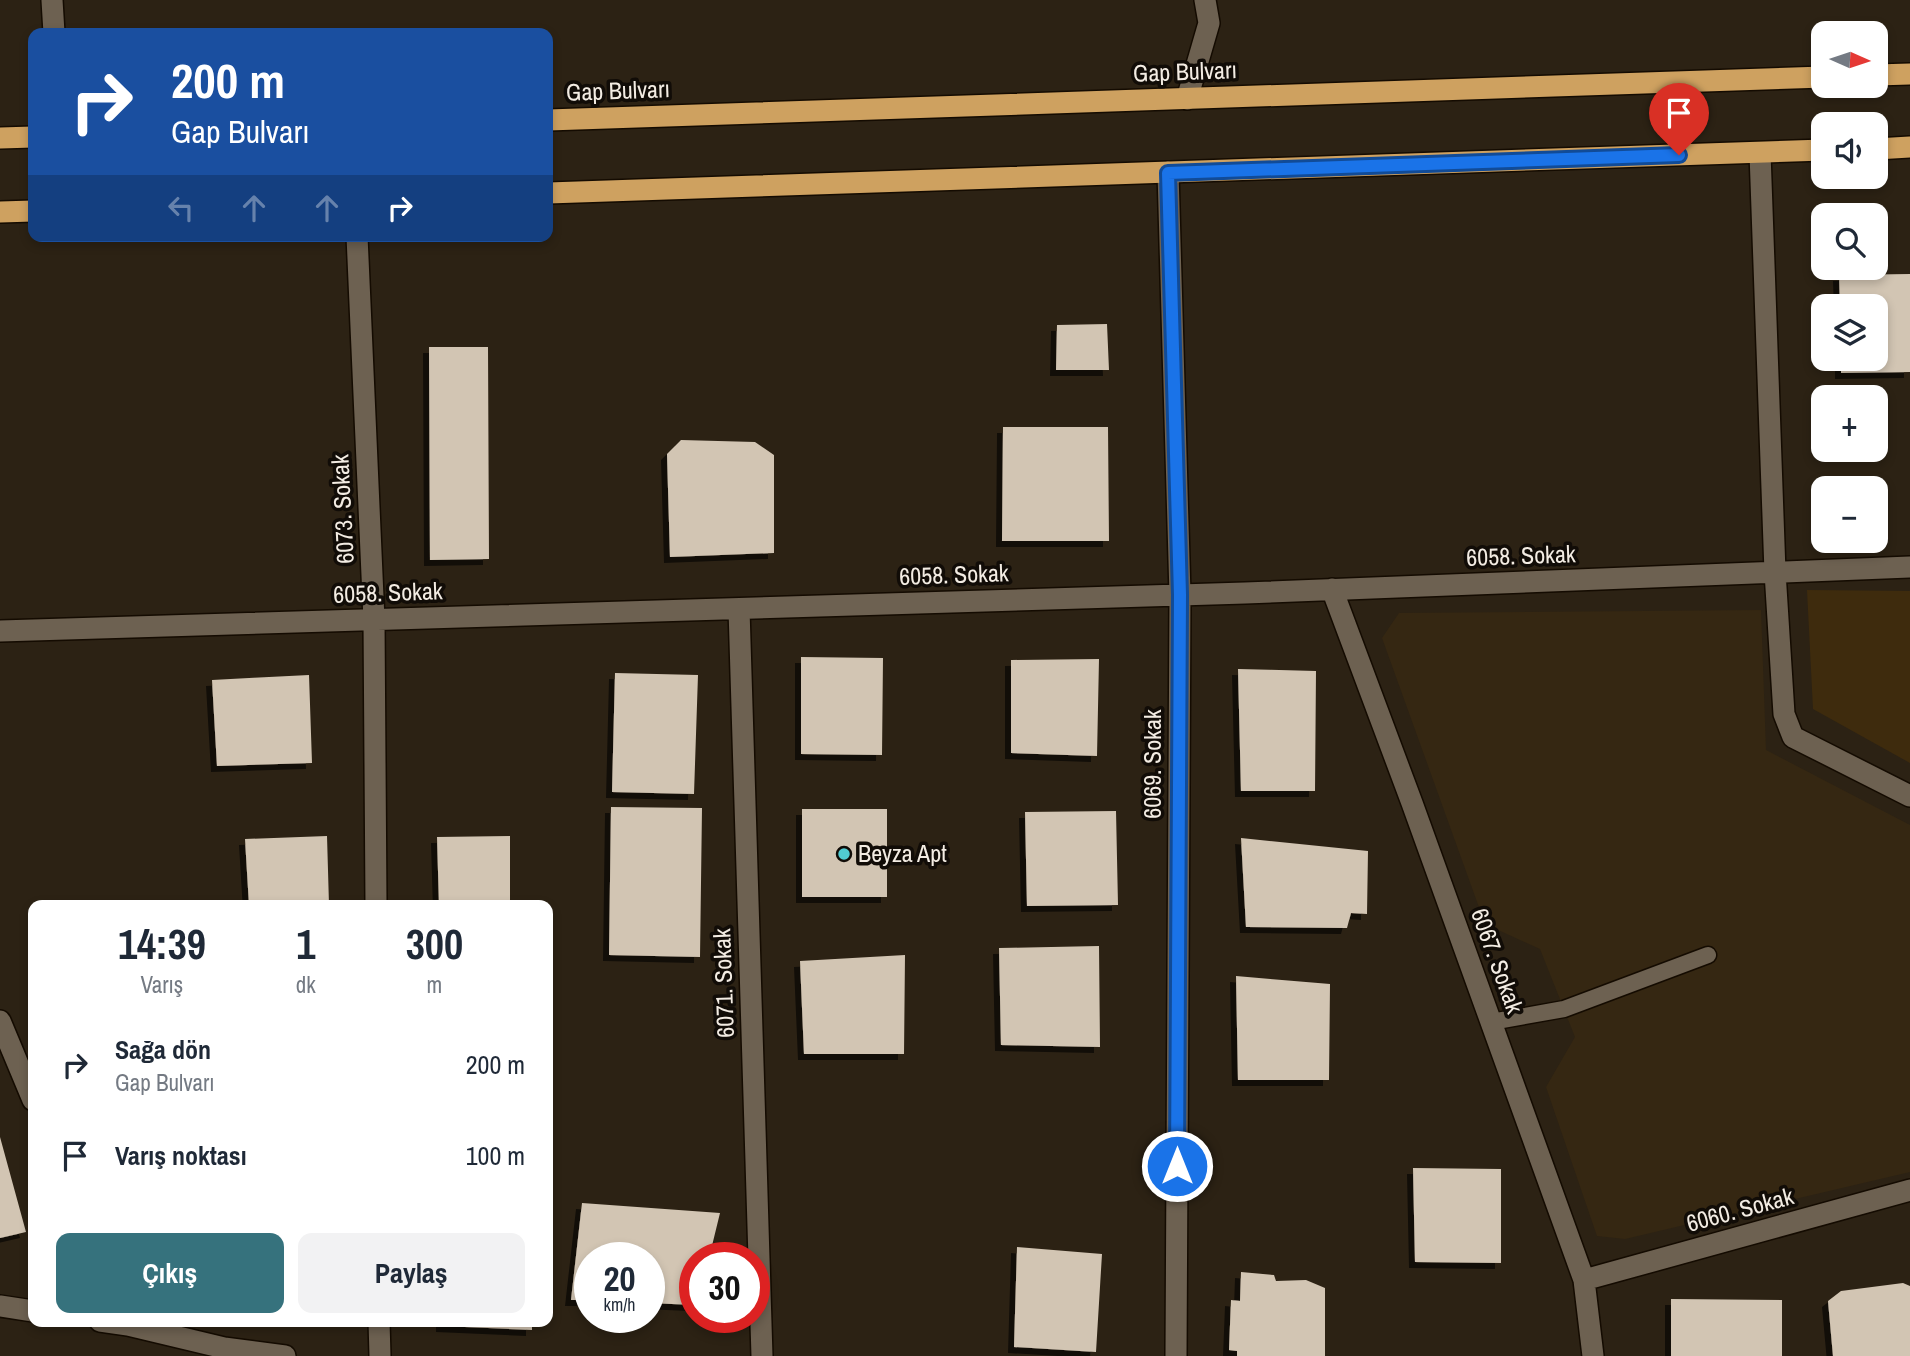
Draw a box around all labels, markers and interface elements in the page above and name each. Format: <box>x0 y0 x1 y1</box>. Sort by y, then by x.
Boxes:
north arrow <box>1811 21 1888 98</box>
map controls <box>1811 21 1888 553</box>
text: 200 m <box>171 47 285 113</box>
street label: Gap Bulvarı <box>1132 53 1237 89</box>
icon: right <box>56 56 147 147</box>
street label: Gap Bulvarı <box>565 72 670 108</box>
pin <box>1649 83 1709 155</box>
icon: arrive <box>1660 94 1698 132</box>
text: Gap Bulvarı <box>171 110 310 153</box>
button: sound <box>1811 112 1888 189</box>
icon: left <box>162 189 200 227</box>
icon: ahead <box>235 189 273 227</box>
icon: ahead <box>308 189 346 227</box>
icon: right <box>381 189 419 227</box>
button: search <box>1811 203 1888 280</box>
button: layers <box>1811 294 1888 371</box>
button: + <box>1811 385 1888 462</box>
street label: 6073. Sokak <box>323 453 361 565</box>
button: − <box>1811 476 1888 553</box>
street label: 6058. Sokak <box>1466 537 1576 573</box>
street label: 6058. Sokak <box>899 556 1009 592</box>
street label: 6058. Sokak <box>333 574 443 610</box>
street label: 6069. Sokak <box>1136 709 1168 819</box>
place label: Beyza Apt <box>858 837 947 869</box>
marker: Beyza Apt <box>836 846 852 862</box>
street label: 6067. Sokak <box>1464 904 1532 1018</box>
text: 14:39 <box>118 916 206 972</box>
text: 1 <box>296 916 315 972</box>
text: 300 <box>406 916 463 972</box>
street label: 6071. Sokak <box>705 928 741 1038</box>
text: Varış <box>141 969 183 1000</box>
text: dk <box>296 969 316 1000</box>
text: m <box>427 969 442 1000</box>
text: Sağa dön <box>115 1032 211 1067</box>
icon: right <box>56 1046 94 1084</box>
text: 200 m <box>466 1047 525 1082</box>
text: Gap Bulvarı <box>115 1067 215 1098</box>
position arrow <box>1140 1129 1214 1203</box>
icon: arrive <box>56 1137 94 1175</box>
text: Varış noktası <box>115 1138 247 1173</box>
text: 100 m <box>466 1138 525 1173</box>
street label: 6060. Sokak <box>1683 1179 1797 1239</box>
button: Çıkış <box>56 1233 284 1313</box>
button: Paylaş <box>298 1233 525 1313</box>
speed limit sign: 30 <box>679 1242 770 1333</box>
text: 20 <box>604 1255 635 1302</box>
text: km/h <box>604 1292 636 1317</box>

